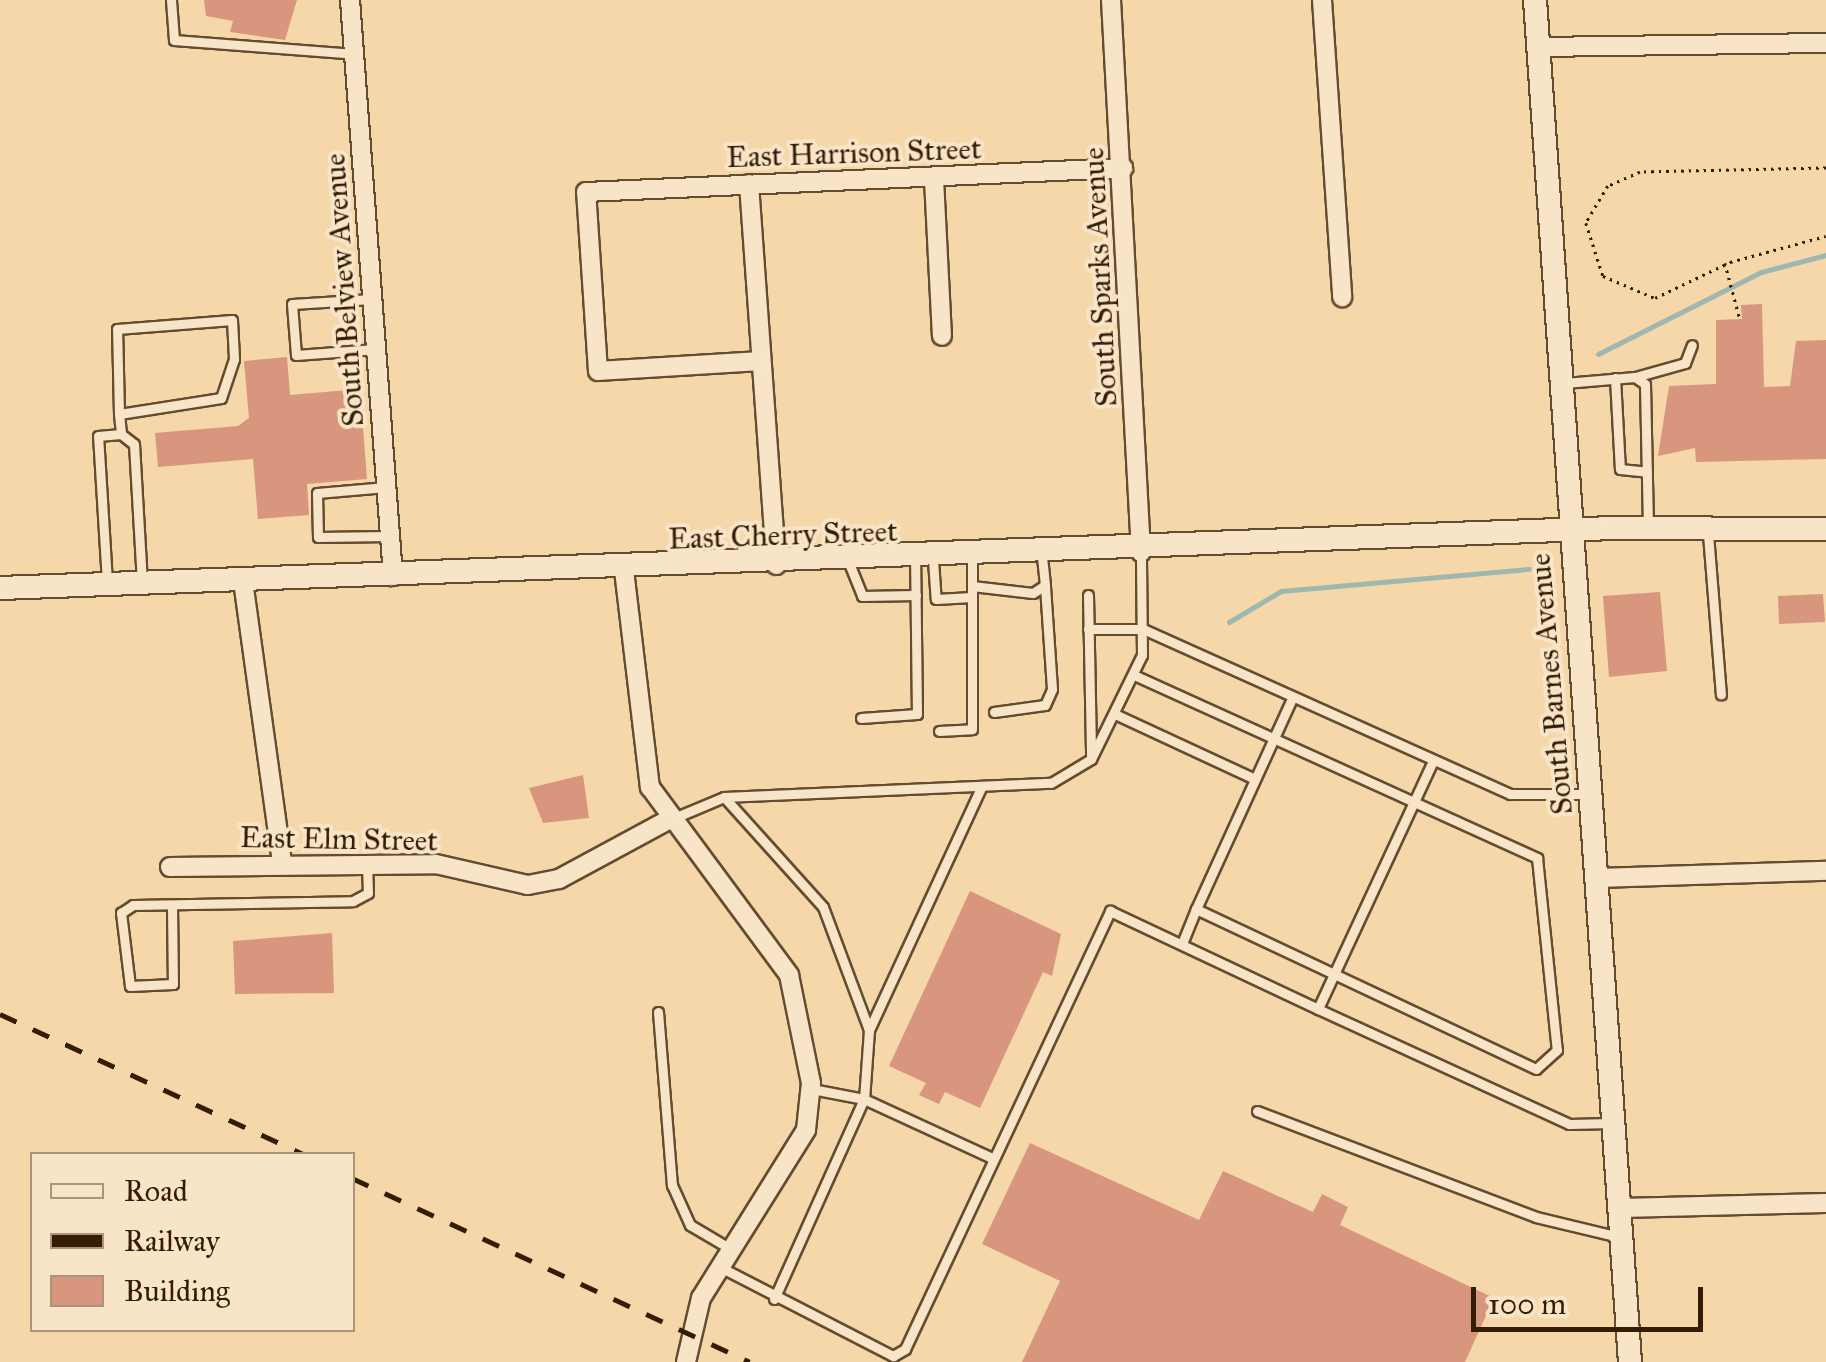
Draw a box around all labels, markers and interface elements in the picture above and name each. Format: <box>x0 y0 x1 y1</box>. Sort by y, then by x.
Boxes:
street label: East Harrison Street <box>726 131 982 175</box>
street label: South Sparks Avenue <box>1075 146 1125 408</box>
street label: South Belview Avenue <box>316 152 372 428</box>
street label: East Cherry Street <box>668 513 898 557</box>
street label: South Barnes Avenue <box>1522 552 1580 816</box>
street label: East Elm Street <box>240 819 438 859</box>
legend <box>30 1152 355 1332</box>
text: Road <box>124 1173 188 1209</box>
text: Railway <box>124 1223 220 1259</box>
scale bar <box>1476 1267 1708 1329</box>
text: Building <box>124 1273 230 1309</box>
text: 100 m <box>1488 1286 1566 1322</box>

